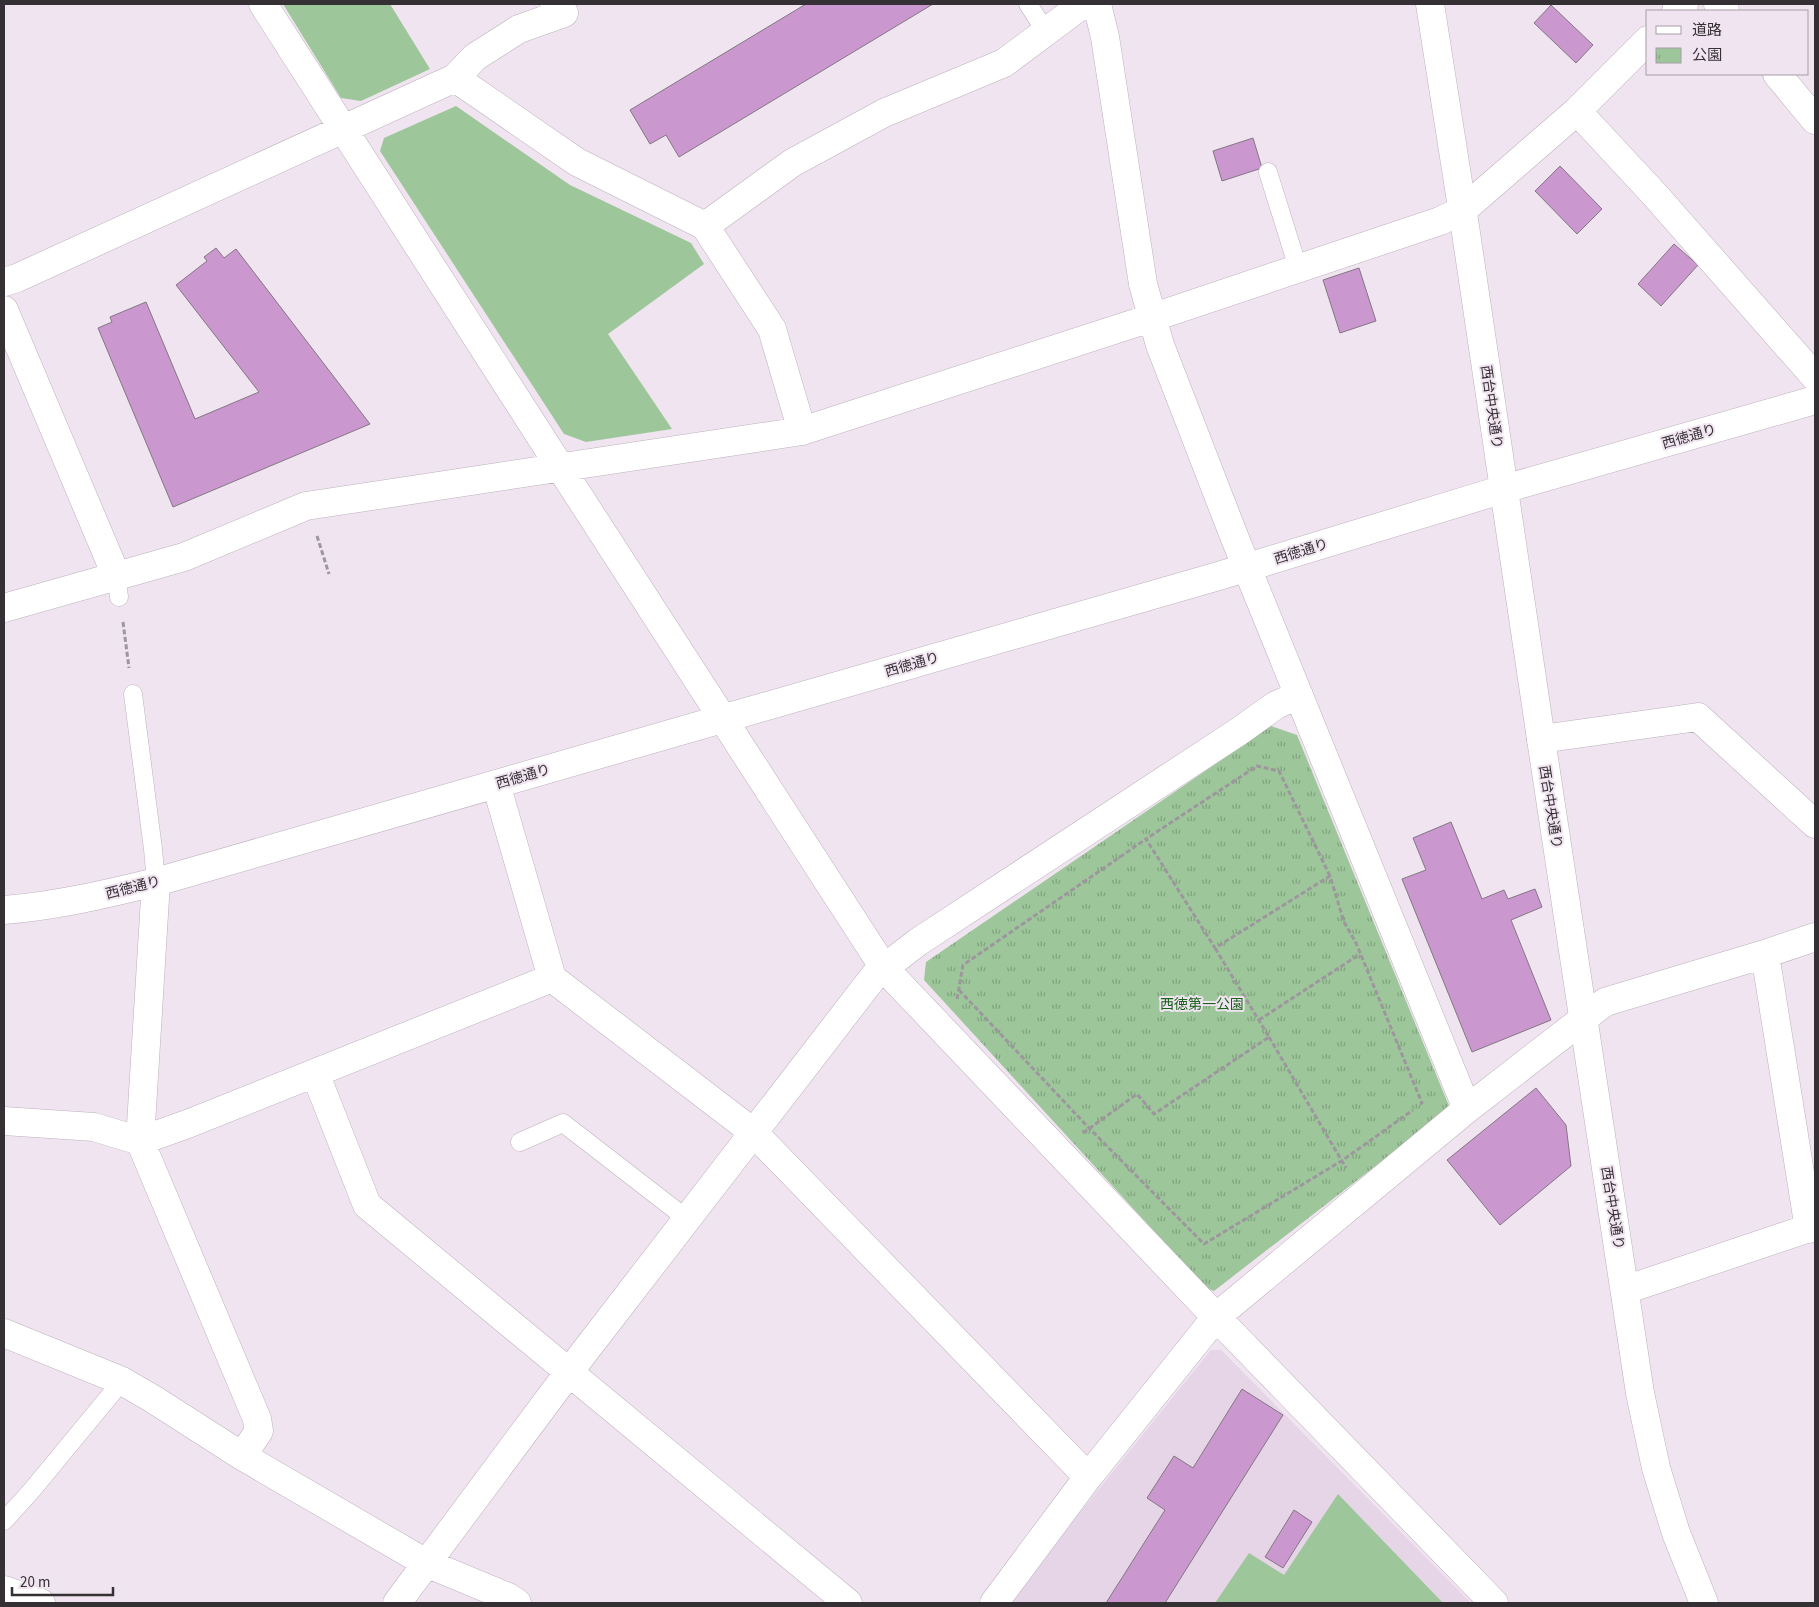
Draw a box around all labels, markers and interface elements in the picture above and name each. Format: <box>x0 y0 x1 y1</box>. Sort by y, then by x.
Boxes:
legend <box>1646 10 1809 75</box>
text: 道路 <box>1692 20 1722 41</box>
text: 公園 <box>1692 45 1722 66</box>
street label: 西台中央通り <box>1475 364 1507 450</box>
street label: 西徳通り <box>1660 420 1719 454</box>
street label: 西徳通り <box>1272 534 1331 570</box>
street label: 西徳通り <box>883 648 942 682</box>
street label: 西徳通り <box>494 760 553 794</box>
street label: 西台中央通り <box>1534 764 1566 850</box>
street label: 西徳通り <box>104 871 163 904</box>
park label: 西徳第一公園 <box>1160 995 1244 1015</box>
street label: 西台中央通り <box>1596 1165 1628 1251</box>
scale bar <box>12 1564 114 1596</box>
text: 20 m <box>20 1572 50 1593</box>

